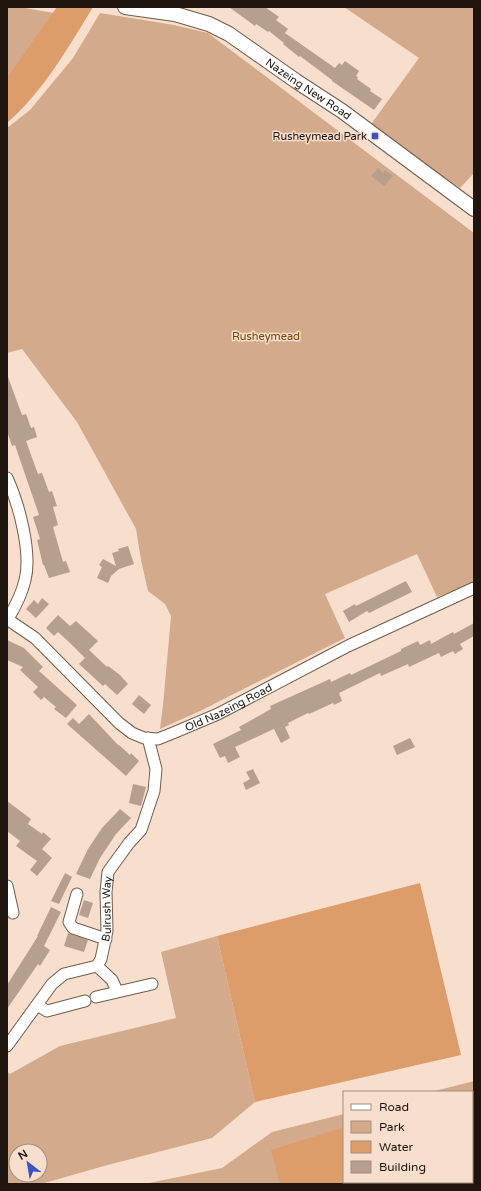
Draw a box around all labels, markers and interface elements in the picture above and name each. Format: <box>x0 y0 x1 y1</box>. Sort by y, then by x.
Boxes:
street label: Nazeing New Road <box>263 56 354 123</box>
place label: Rusheymead Park <box>273 130 367 143</box>
marker: Rusheymead Park <box>370 131 380 141</box>
park label: Rusheymead <box>232 330 300 343</box>
street label: Old Nazeing Road <box>183 681 274 734</box>
street label: Bulrush Way <box>99 876 115 943</box>
legend <box>343 1091 473 1183</box>
text: Road <box>379 1100 409 1114</box>
text: Park <box>379 1120 405 1134</box>
text: Water <box>379 1140 414 1154</box>
north arrow <box>8 1143 48 1183</box>
text: N <box>16 1147 30 1163</box>
text: Building <box>379 1160 426 1174</box>

